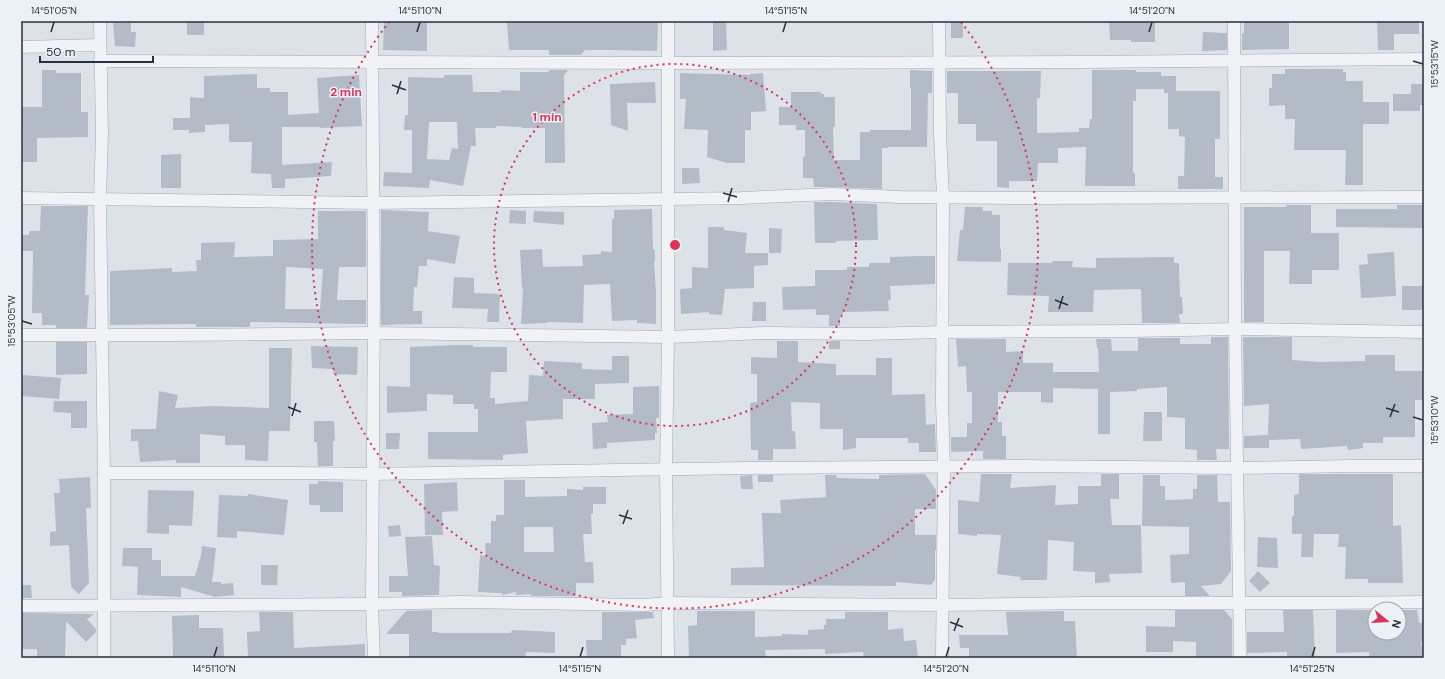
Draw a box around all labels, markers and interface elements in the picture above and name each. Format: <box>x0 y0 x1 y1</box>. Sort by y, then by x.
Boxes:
text: 14°51'05"N <box>31 4 77 17</box>
text: 14°51'10"N <box>398 4 442 17</box>
text: 14°51'15"N <box>765 4 807 17</box>
text: 14°51'20"N <box>1129 4 1175 17</box>
scale bar <box>40 38 153 64</box>
text: 15°53'15"W <box>1428 40 1441 88</box>
text: 50 m <box>46 44 75 60</box>
text: 2 min <box>330 84 362 100</box>
text: 1 min <box>532 109 562 125</box>
centre of rings <box>668 238 682 252</box>
text: 15°53'05"W <box>5 295 18 347</box>
text: 15°53'10"W <box>1428 395 1441 444</box>
north arrow <box>1367 601 1407 641</box>
text: N <box>1389 618 1404 630</box>
text: 14°51'10"N <box>192 662 236 675</box>
text: 14°51'15"N <box>559 662 601 675</box>
text: 14°51'20"N <box>923 662 969 675</box>
text: 14°51'25"N <box>1290 662 1335 675</box>

